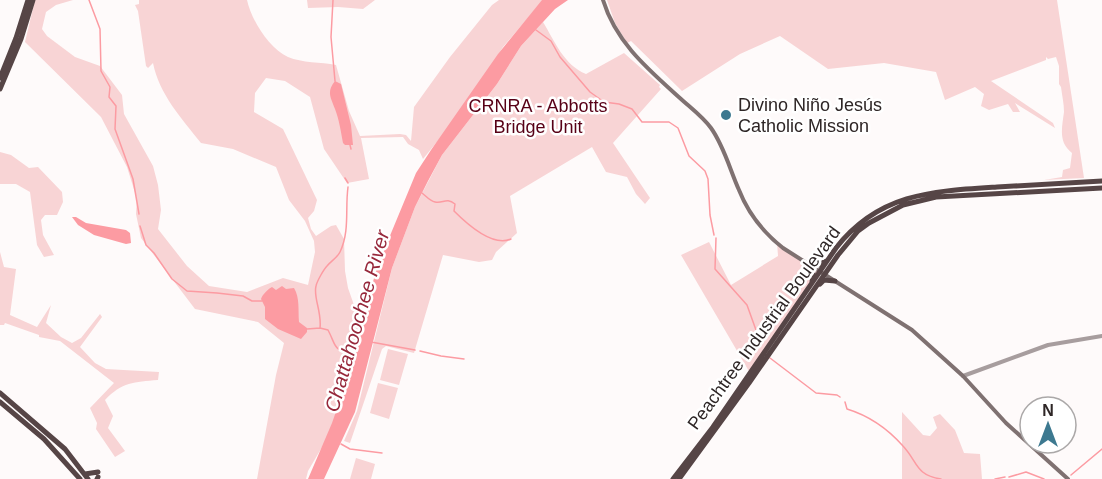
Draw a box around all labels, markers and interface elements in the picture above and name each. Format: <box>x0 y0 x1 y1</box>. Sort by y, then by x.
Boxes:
place label: Divino Niño Jesús Catholic Mission <box>738 95 882 136</box>
park label: CRNRA - Abbotts Bridge Unit <box>468 96 608 137</box>
marker: Divino Niño Jesús Catholic Mission <box>719 108 733 122</box>
street label: Peachtree Industrial Boulevard <box>684 223 844 433</box>
water label: Chattahoochee River <box>321 226 394 414</box>
north arrow <box>1018 395 1078 455</box>
text: N <box>1042 402 1054 419</box>

